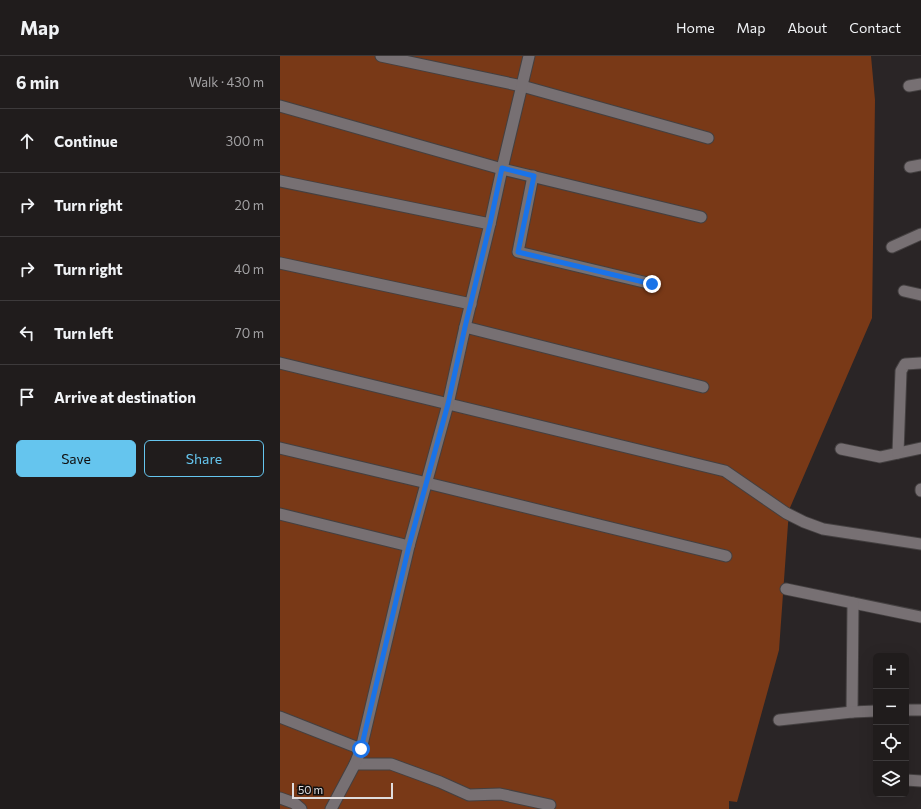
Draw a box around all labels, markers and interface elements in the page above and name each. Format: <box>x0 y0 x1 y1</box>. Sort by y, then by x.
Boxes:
text: Map <box>20 16 59 39</box>
text: Home <box>676 19 715 36</box>
text: Map <box>737 19 765 36</box>
text: About <box>787 19 827 36</box>
text: Contact <box>849 19 901 36</box>
text: 6 min <box>16 72 59 93</box>
text: Walk · 430 m <box>189 74 264 90</box>
icon: ahead <box>16 130 38 152</box>
text: Continue <box>54 132 118 150</box>
text: 300 m <box>226 133 264 149</box>
icon: right <box>16 194 38 216</box>
text: Turn right <box>54 196 123 214</box>
text: 20 m <box>235 197 264 213</box>
icon: right <box>16 258 38 280</box>
text: Turn right <box>54 260 123 278</box>
text: 40 m <box>234 261 264 277</box>
route end <box>643 275 661 293</box>
icon: left <box>16 322 38 344</box>
text: Turn left <box>54 324 113 342</box>
text: 70 m <box>235 325 264 341</box>
icon: arrive <box>16 386 38 408</box>
text: Arrive at destination <box>54 388 196 406</box>
button: Save <box>16 440 136 477</box>
button: Share <box>144 440 264 477</box>
map controls <box>873 653 909 797</box>
button: + <box>873 653 909 689</box>
button: − <box>873 689 909 725</box>
button: locate <box>873 725 909 761</box>
route start <box>352 740 370 758</box>
button: layers <box>873 761 909 797</box>
scale bar <box>292 781 393 800</box>
text: 50 m <box>298 783 323 796</box>

